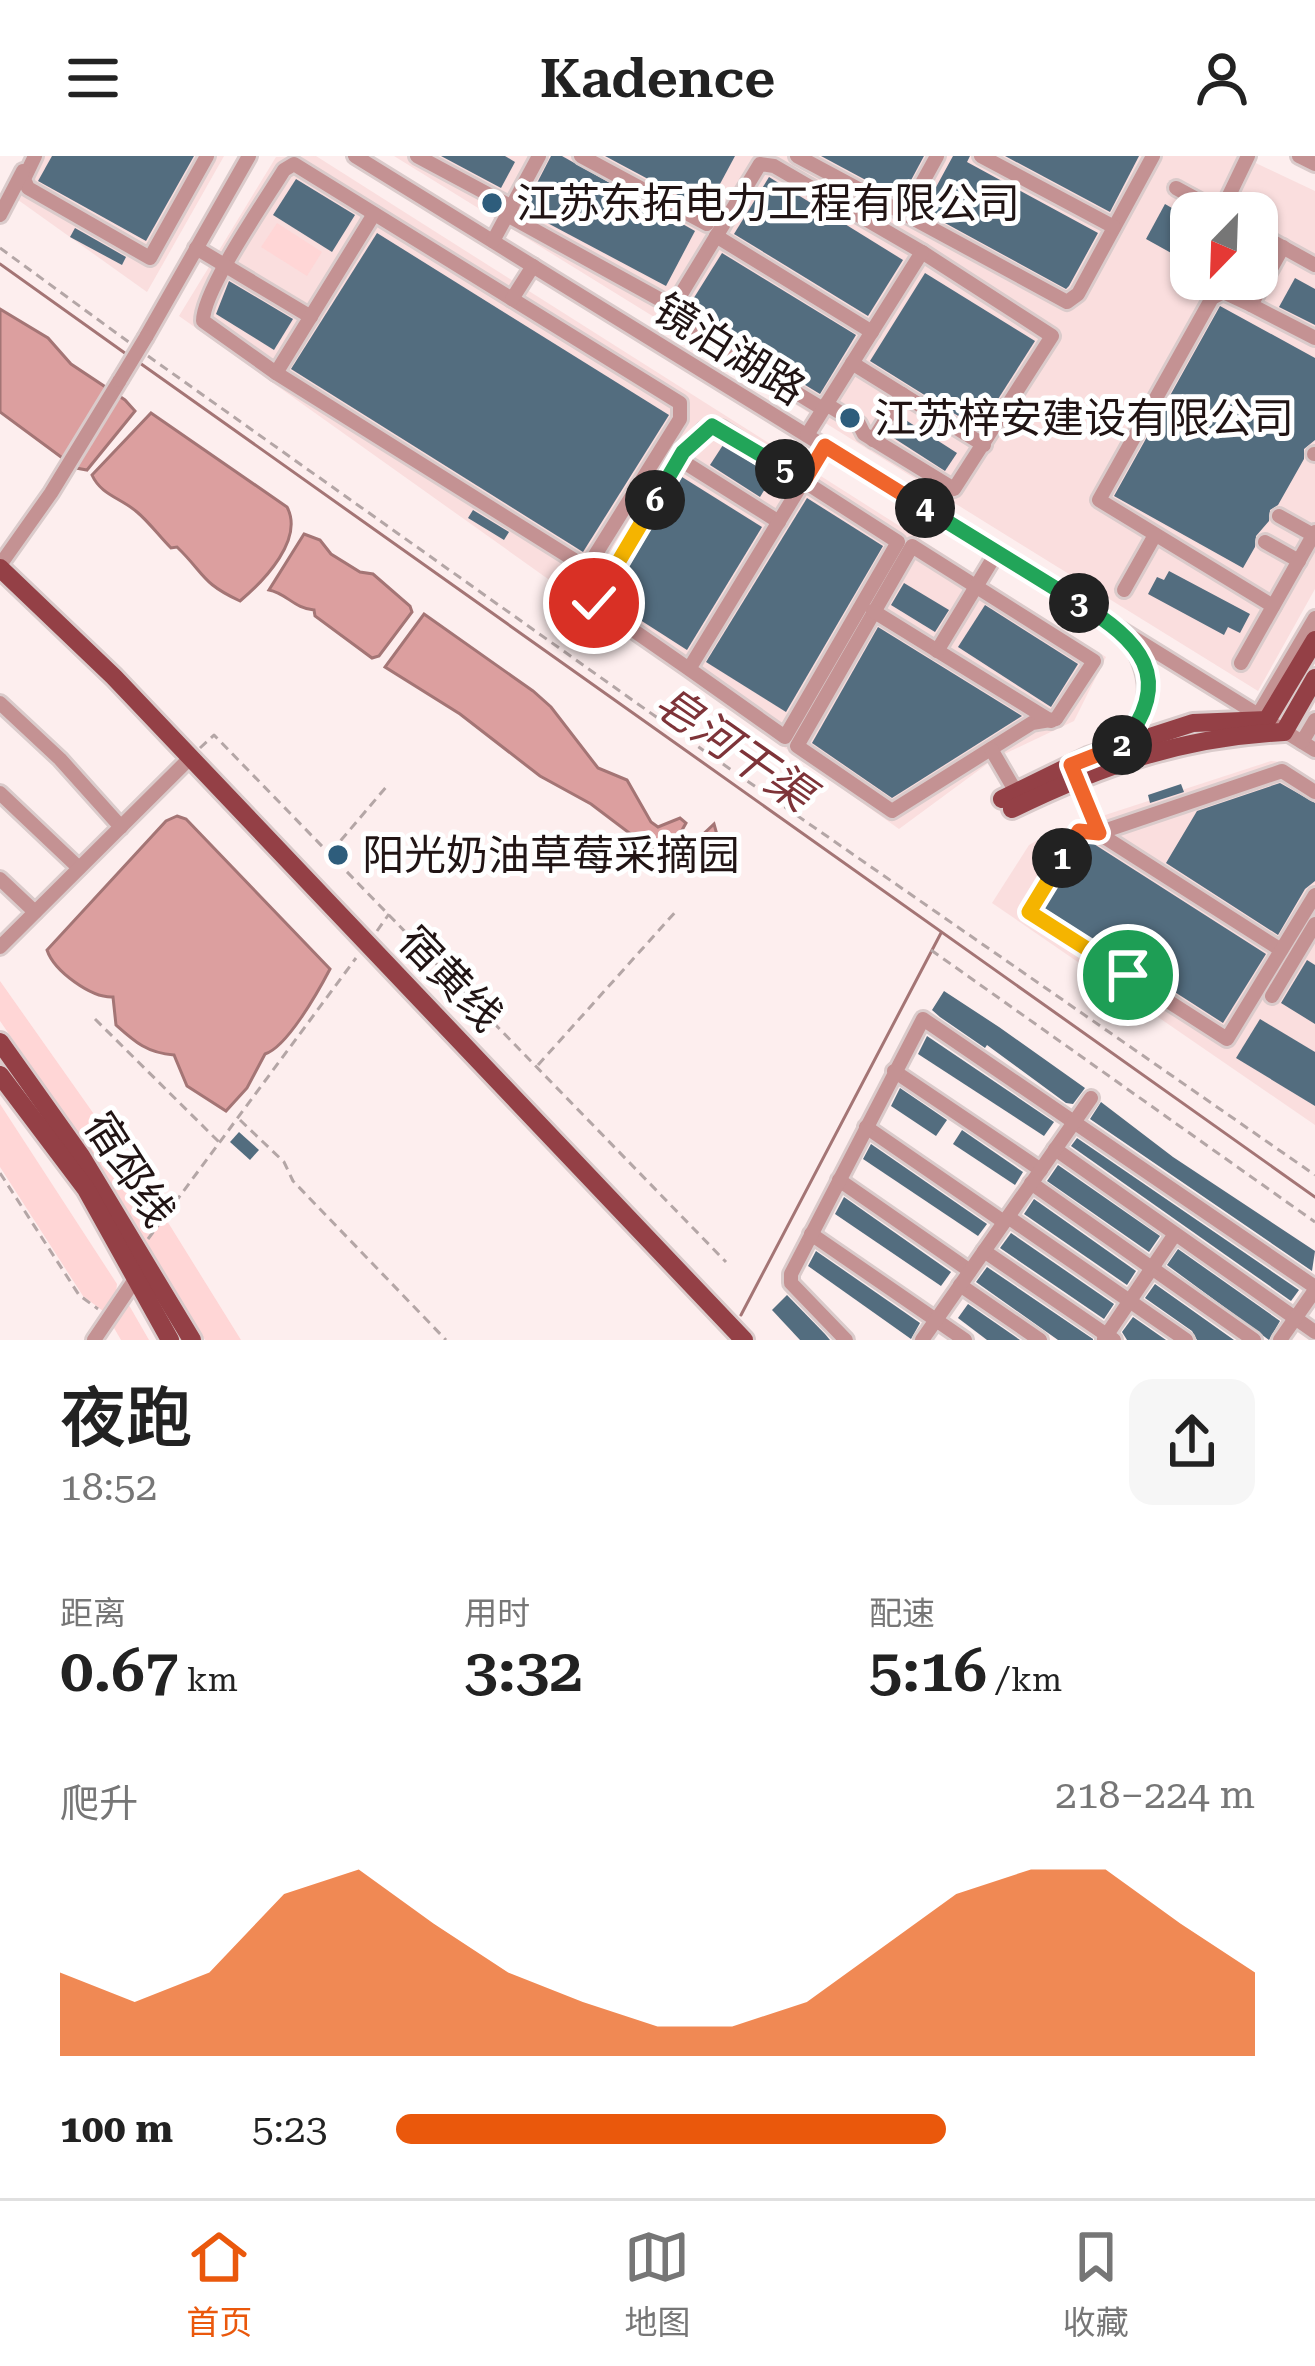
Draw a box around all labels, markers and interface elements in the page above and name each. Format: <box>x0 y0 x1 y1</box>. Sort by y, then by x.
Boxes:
icon: menu <box>60 45 126 111</box>
icon: person <box>1189 45 1255 111</box>
text: Kadence <box>540 47 775 110</box>
place label: 江苏东拓电力工程有限公司 <box>516 179 1020 228</box>
marker: 江苏东拓电力工程有限公司 <box>479 190 505 216</box>
north arrow <box>1170 192 1278 300</box>
map controls <box>1170 192 1278 300</box>
street label: 镜泊湖路 <box>646 284 814 415</box>
place label: 江苏梓安建设有限公司 <box>874 394 1294 443</box>
marker: 江苏梓安建设有限公司 <box>837 405 863 431</box>
pin: 5 <box>755 439 815 499</box>
text: 5 <box>776 449 794 488</box>
pin: 6 <box>625 470 685 530</box>
pin: 4 <box>895 478 955 538</box>
text: 6 <box>646 480 664 519</box>
text: 4 <box>916 488 934 527</box>
pin <box>543 552 645 654</box>
icon: check <box>561 570 627 636</box>
pin: 3 <box>1049 573 1109 633</box>
text: 3 <box>1070 583 1088 622</box>
water label: 皂河干渠 <box>645 675 828 825</box>
pin: 2 <box>1092 715 1152 775</box>
text: 2 <box>1113 725 1131 764</box>
pin: 1 <box>1032 828 1092 888</box>
place label: 阳光奶油草莓采摘园 <box>362 831 740 880</box>
text: 1 <box>1053 838 1071 877</box>
marker: 阳光奶油草莓采摘园 <box>325 842 351 868</box>
street label: 宿黄线 <box>389 916 512 1041</box>
pin <box>1077 924 1179 1026</box>
icon: arrive <box>1095 942 1161 1008</box>
street label: 宿邳线 <box>75 1103 184 1235</box>
button: share <box>1129 1379 1255 1505</box>
text: 夜跑 <box>60 1380 192 1457</box>
text: 18:52 <box>60 1464 157 1510</box>
text: 距离 <box>60 1594 126 1633</box>
text: 用时 <box>464 1594 530 1633</box>
text: 配速 <box>869 1594 935 1633</box>
text: 0.67 <box>60 1635 179 1706</box>
text: 3:32 <box>464 1635 583 1706</box>
text: 5:16 <box>869 1635 987 1706</box>
text: km <box>179 1660 238 1699</box>
text: /km <box>987 1660 1062 1699</box>
text: 218–224 m <box>1055 1772 1255 1818</box>
text: 爬升 <box>60 1781 138 1827</box>
text: 100 m <box>60 2106 173 2152</box>
text: 5:23 <box>252 2106 328 2152</box>
tab: 首页 <box>186 2224 252 2344</box>
tab: 地图 <box>624 2224 690 2344</box>
tab: 收藏 <box>1063 2224 1129 2344</box>

